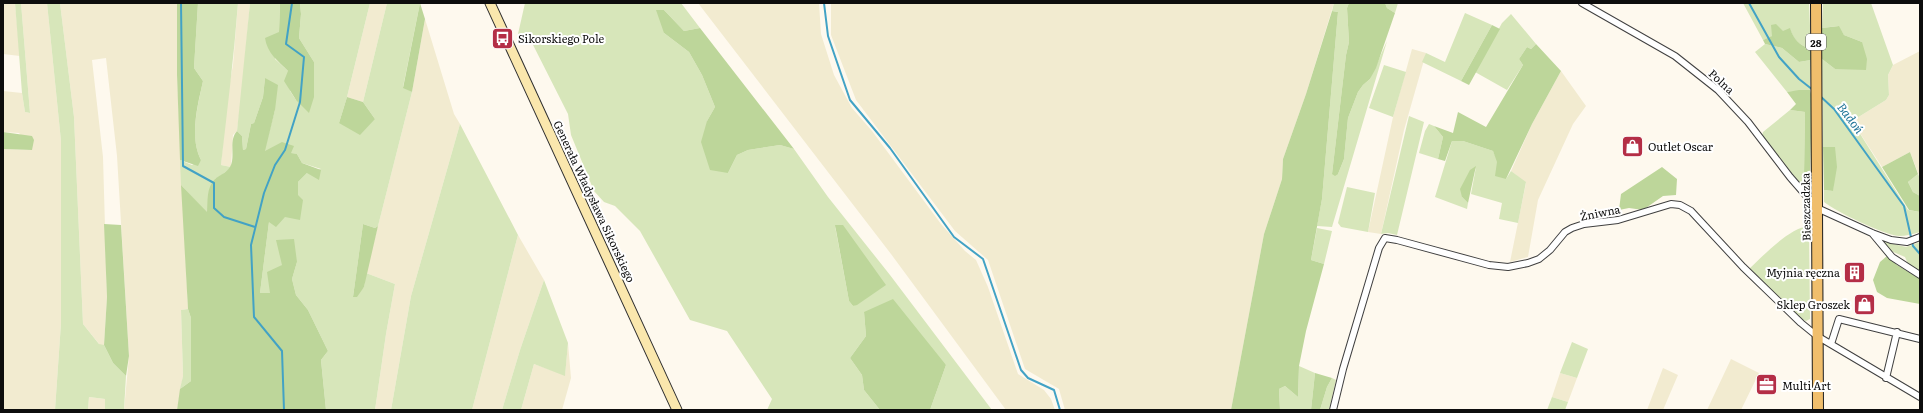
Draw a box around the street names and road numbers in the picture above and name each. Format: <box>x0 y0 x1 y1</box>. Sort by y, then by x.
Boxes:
road number: 28 <box>1806 34 1826 50</box>
street label: Polna <box>1706 65 1738 97</box>
street label: Generała Władysława Sikorskiego <box>550 117 640 285</box>
street label: Bieszczadzka <box>1796 173 1814 241</box>
street label: Żniwna <box>1579 200 1622 224</box>

